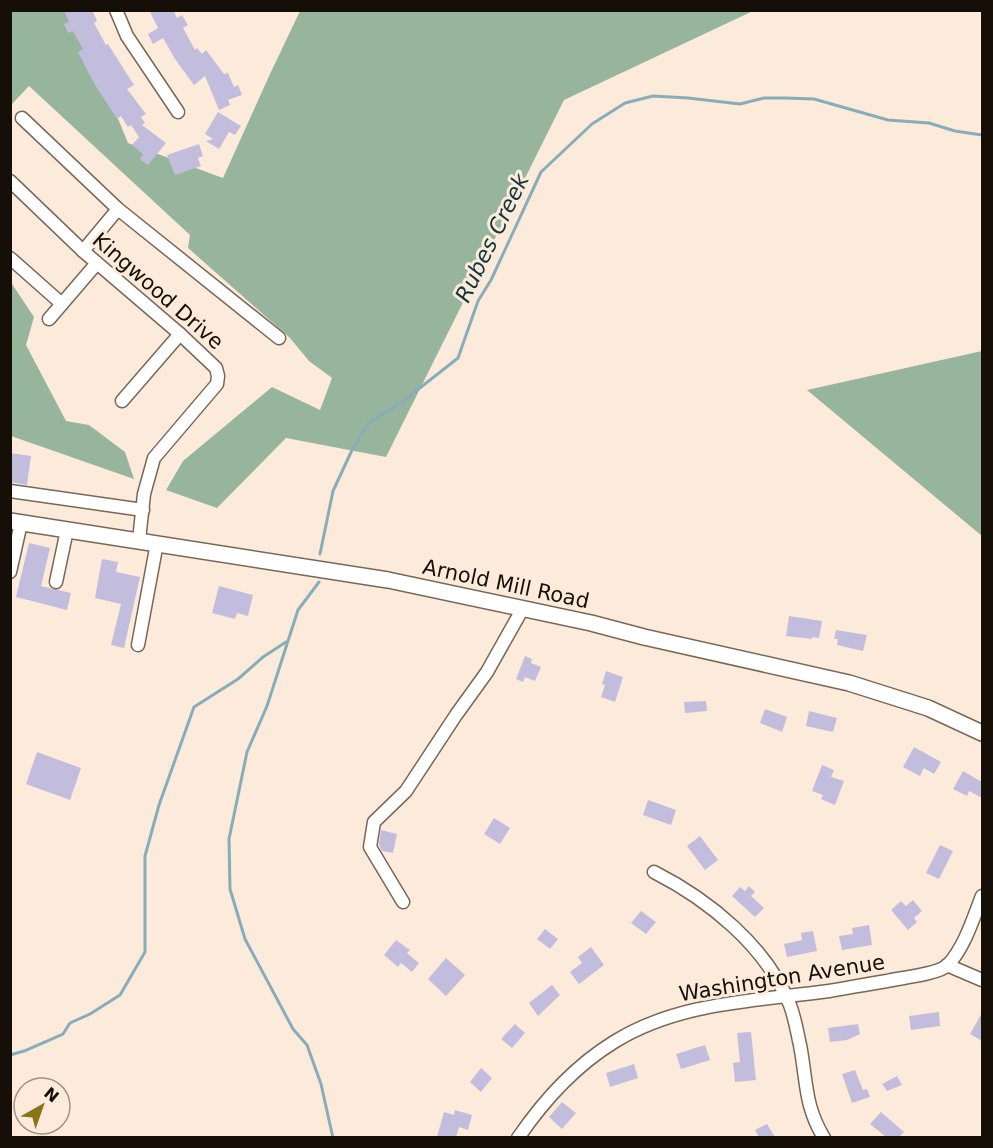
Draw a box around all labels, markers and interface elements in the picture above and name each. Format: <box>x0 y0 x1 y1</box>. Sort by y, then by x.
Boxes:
water label: Rubes Creek <box>450 169 534 306</box>
street label: Kingwood Drive <box>88 228 228 354</box>
street label: Arnold Mill Road <box>421 555 591 613</box>
street label: Washington Avenue <box>677 950 887 1006</box>
north arrow <box>12 1076 72 1136</box>
text: N <box>40 1083 63 1106</box>

